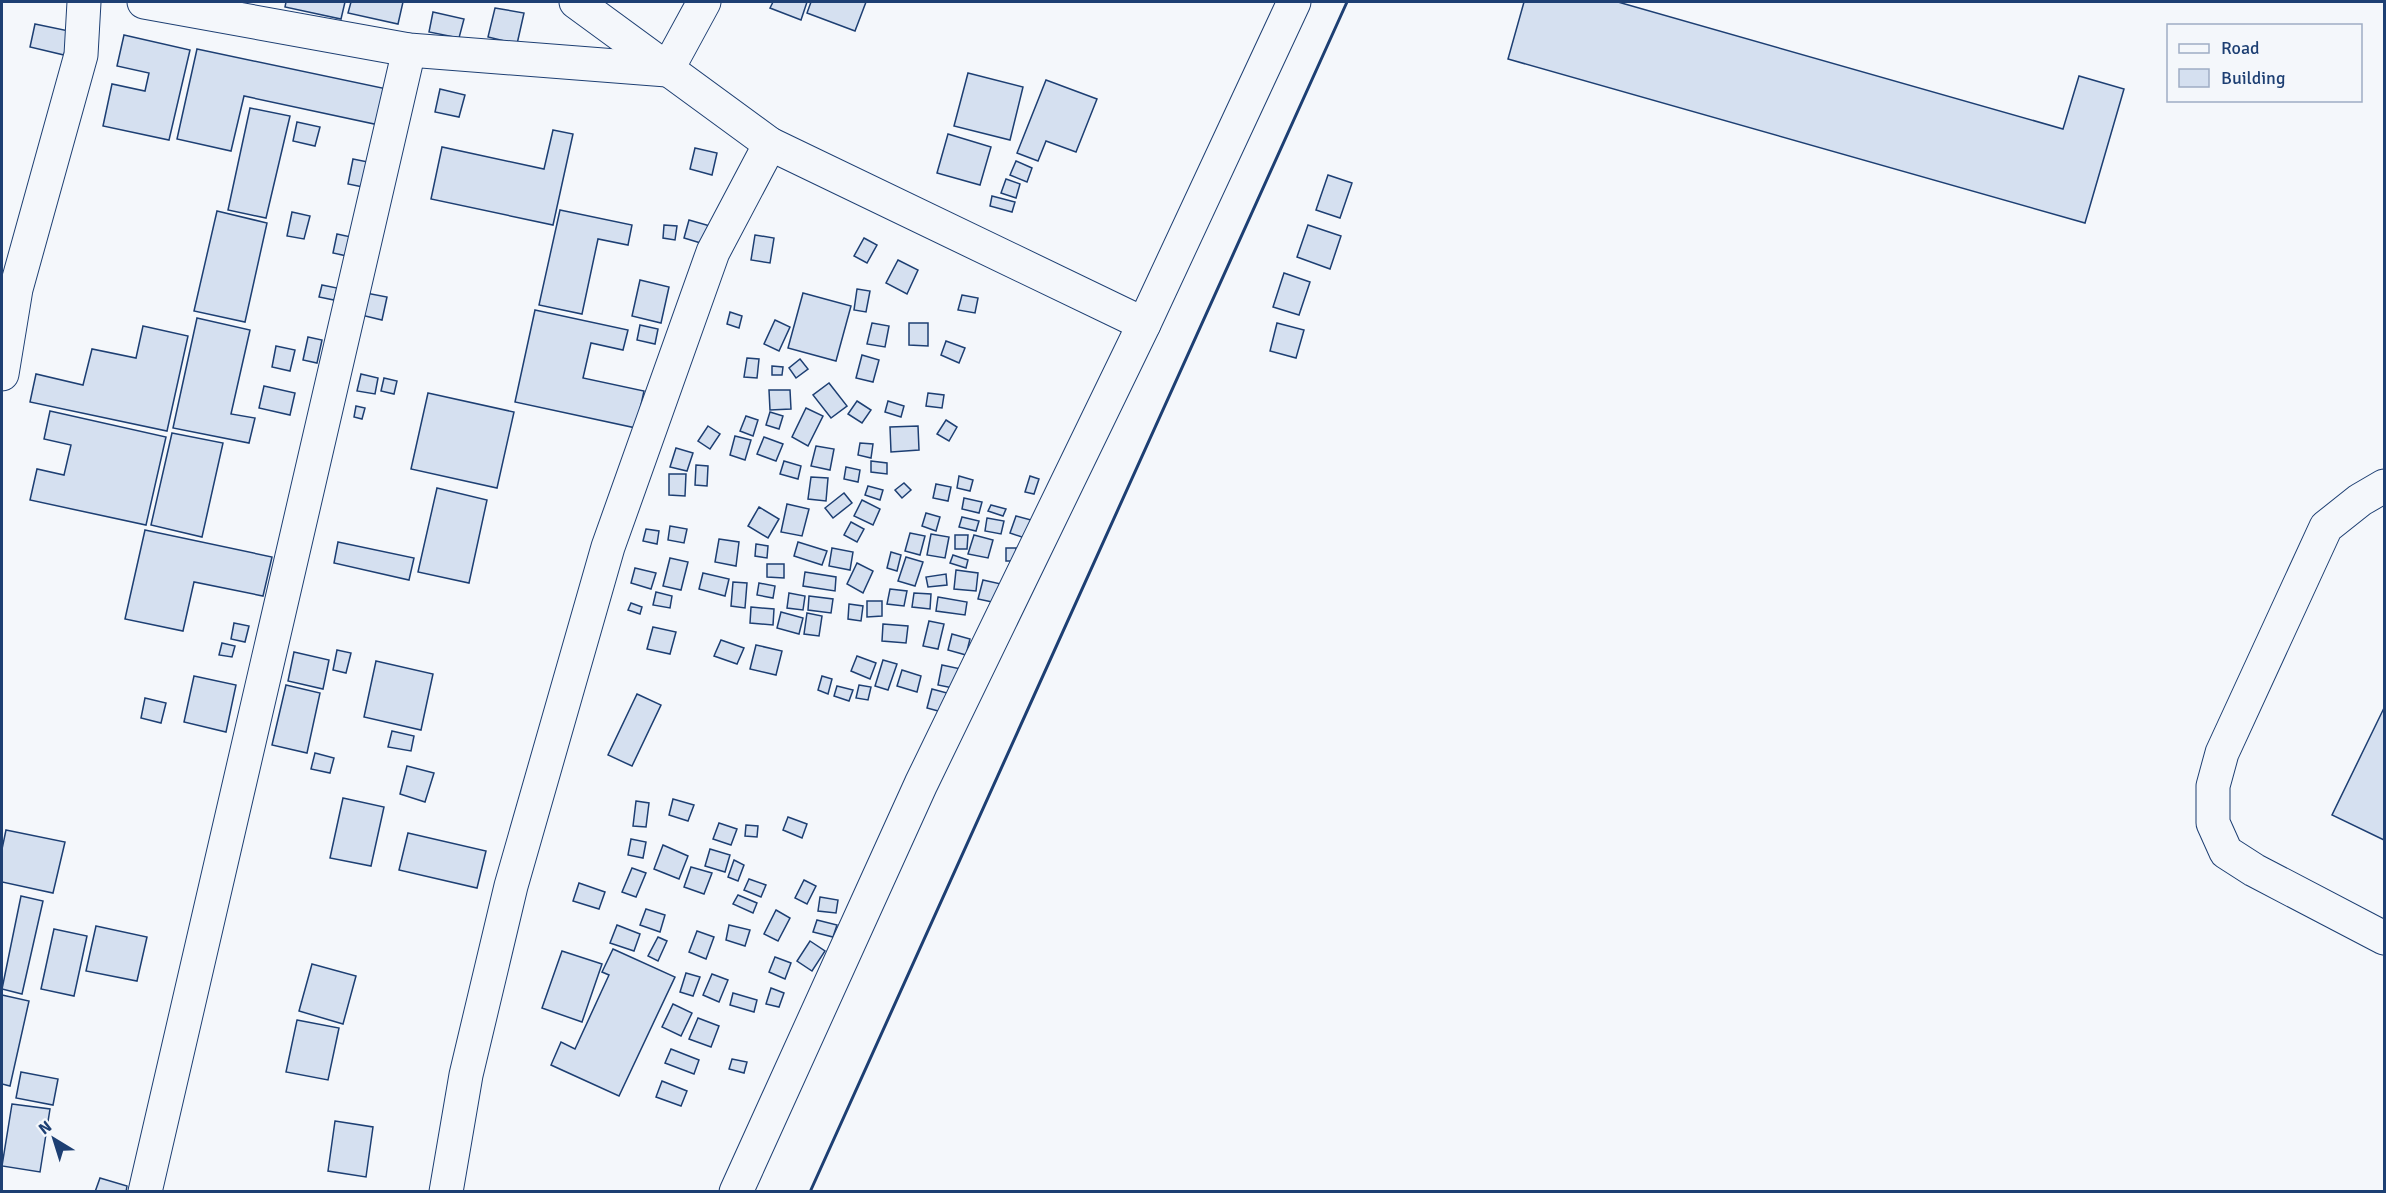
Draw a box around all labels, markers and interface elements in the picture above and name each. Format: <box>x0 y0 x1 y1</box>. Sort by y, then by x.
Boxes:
legend <box>2167 24 2362 102</box>
text: Road <box>2221 37 2260 59</box>
text: Building <box>2221 67 2285 89</box>
north arrow <box>24 1109 84 1169</box>
text: N <box>35 1117 56 1139</box>

